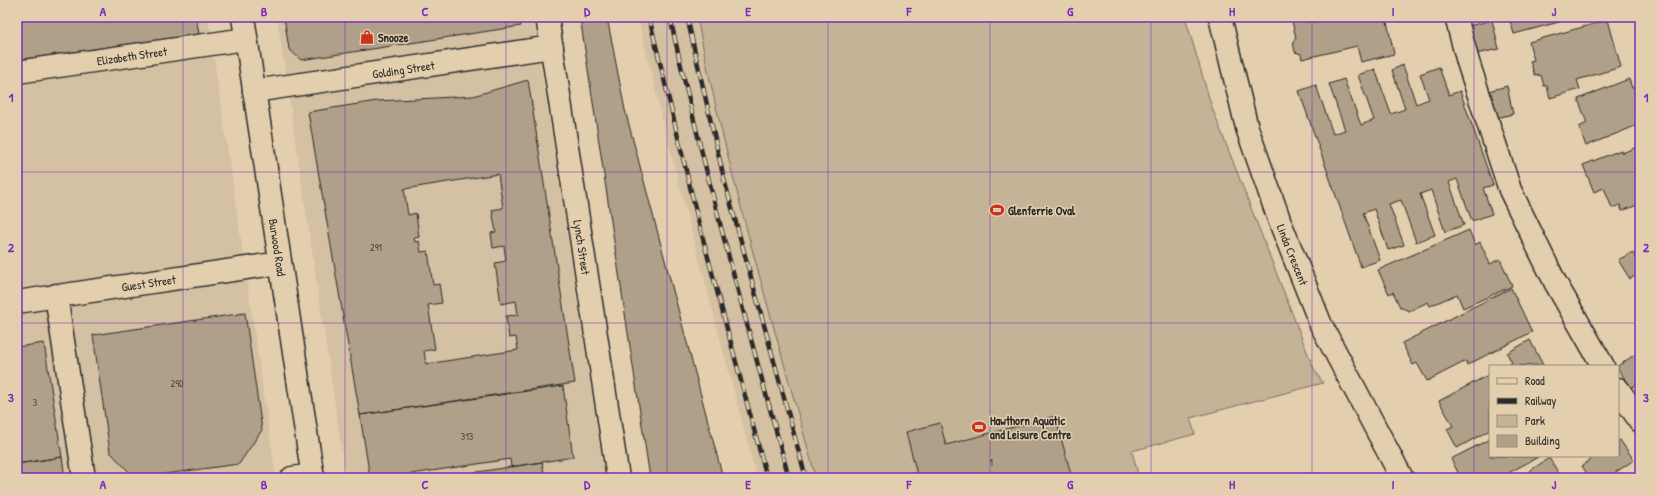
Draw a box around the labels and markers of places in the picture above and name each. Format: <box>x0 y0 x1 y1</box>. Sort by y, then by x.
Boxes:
shop icon: Snooze <box>359 29 375 45</box>
place label: Snooze <box>378 29 409 46</box>
sports icon: Glenferrie Oval <box>989 202 1005 218</box>
place label: Glenferrie Oval <box>1008 202 1076 219</box>
place label: Hawthorn Aquatic and Leisure Centre <box>990 412 1072 443</box>
sports icon: Hawthorn Aquatic and Leisure Centre <box>971 419 987 435</box>

